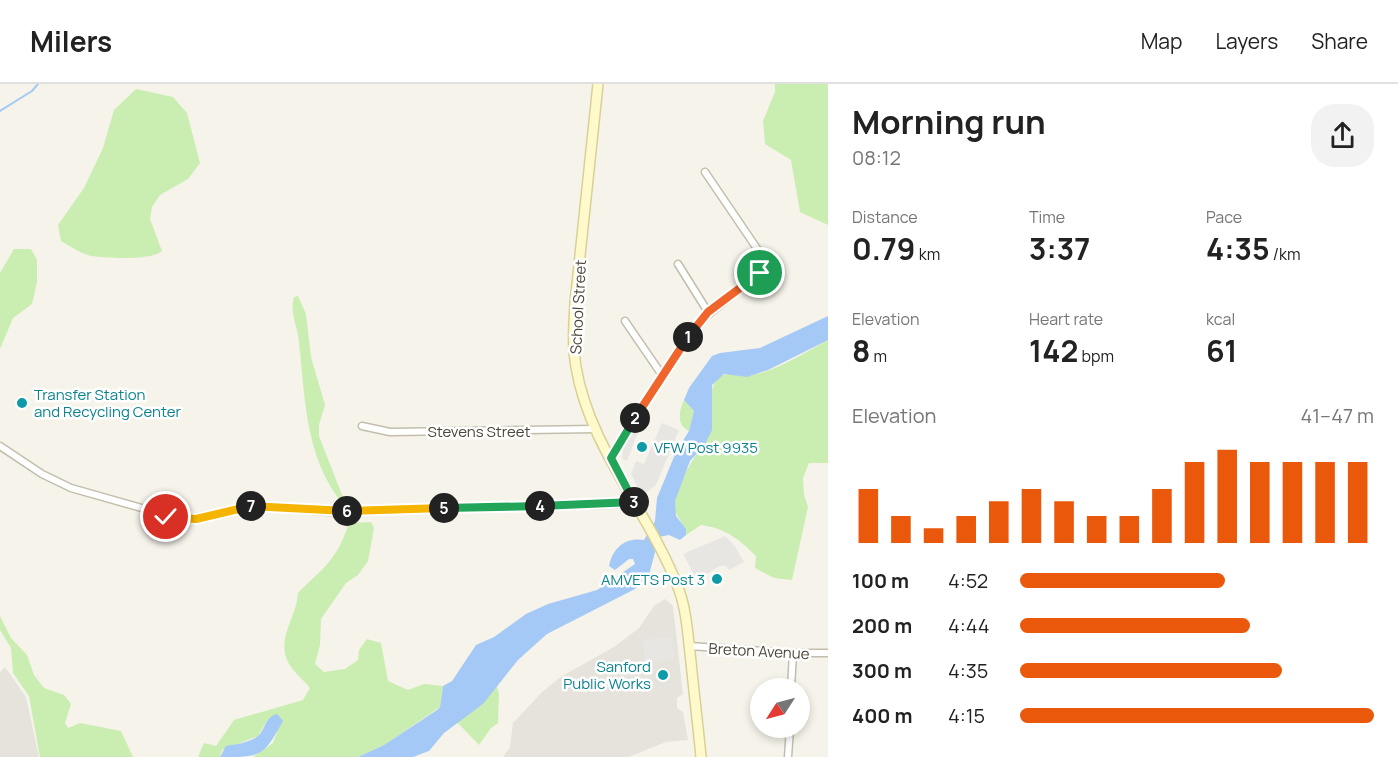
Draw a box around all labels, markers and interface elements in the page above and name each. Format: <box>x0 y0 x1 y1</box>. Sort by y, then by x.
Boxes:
text: Milers <box>30 22 112 60</box>
text: Map <box>1141 27 1182 55</box>
text: Layers <box>1215 27 1278 55</box>
text: Share <box>1311 27 1368 55</box>
text: Morning run <box>852 99 1046 144</box>
button: share <box>1311 104 1374 167</box>
text: 08:12 <box>852 144 901 171</box>
text: Distance <box>852 206 918 228</box>
text: Time <box>1029 206 1065 228</box>
text: Pace <box>1206 206 1242 228</box>
text: 0.79 <box>852 228 916 269</box>
text: 3:37 <box>1029 228 1090 269</box>
text: 4:35 <box>1206 228 1270 269</box>
text: km <box>916 243 940 265</box>
text: /km <box>1270 243 1300 265</box>
pin <box>734 247 785 298</box>
icon: arrive <box>743 256 776 289</box>
street label: School Street <box>565 259 591 355</box>
text: Elevation <box>852 308 920 330</box>
text: Heart rate <box>1029 308 1103 330</box>
text: kcal <box>1206 308 1235 330</box>
pin: 1 <box>673 322 703 352</box>
text: 1 <box>684 326 692 348</box>
text: 8 <box>852 330 870 371</box>
text: 142 <box>1029 330 1078 371</box>
text: 61 <box>1206 330 1237 371</box>
text: m <box>870 345 887 367</box>
text: bpm <box>1078 345 1114 367</box>
place label: Transfer Station and Recycling Center <box>34 384 181 422</box>
marker: Transfer Station and Recycling Center <box>15 396 29 410</box>
text: Elevation <box>852 402 936 429</box>
text: 41–47 m <box>1300 402 1374 429</box>
pin: 2 <box>620 403 650 433</box>
text: 2 <box>630 407 640 429</box>
street label: Stevens Street <box>427 421 531 442</box>
place label: VFW Post 9935 <box>654 437 758 458</box>
marker: VFW Post 9935 <box>635 440 649 454</box>
pin: 3 <box>619 487 649 517</box>
pin <box>140 491 191 542</box>
pin: 7 <box>236 491 266 521</box>
pin: 4 <box>525 491 555 521</box>
text: 3 <box>629 491 639 513</box>
pin: 5 <box>429 493 459 523</box>
text: 7 <box>247 495 255 517</box>
text: 4 <box>535 495 545 517</box>
pin: 6 <box>332 496 362 526</box>
text: 5 <box>439 497 449 519</box>
icon: check <box>149 500 182 533</box>
text: 6 <box>342 500 352 522</box>
text: 100 m <box>852 567 909 594</box>
text: 4:52 <box>948 567 988 594</box>
place label: AMVETS Post 3 <box>601 569 705 590</box>
marker: AMVETS Post 3 <box>710 572 724 586</box>
text: 200 m <box>852 612 912 639</box>
text: 4:44 <box>948 612 990 639</box>
street label: Breton Avenue <box>708 638 810 664</box>
place label: Sanford Public Works <box>563 656 651 694</box>
text: 300 m <box>852 657 912 684</box>
text: 4:35 <box>948 657 988 684</box>
marker: Sanford Public Works <box>656 668 670 682</box>
north arrow <box>750 678 810 738</box>
map controls <box>750 678 810 738</box>
text: 400 m <box>852 702 912 729</box>
text: 4:15 <box>948 702 985 729</box>

